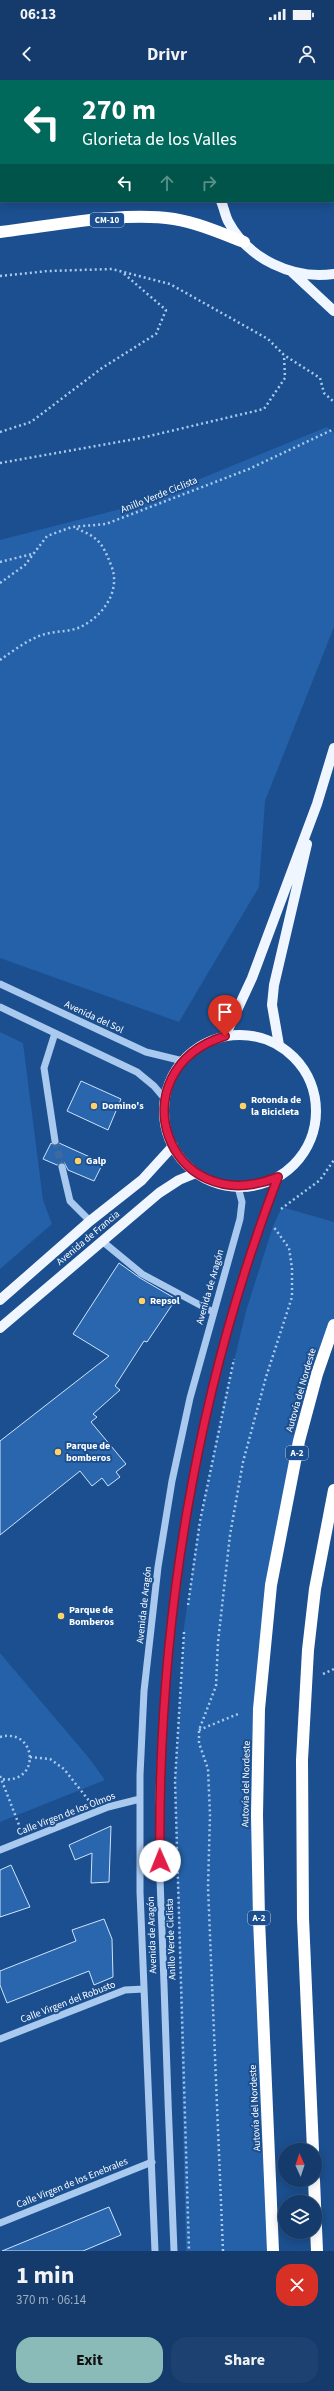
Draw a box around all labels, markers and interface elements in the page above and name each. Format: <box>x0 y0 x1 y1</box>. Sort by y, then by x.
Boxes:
text: 06:13 <box>20 4 56 25</box>
text: Drivr <box>147 42 187 67</box>
icon: back <box>16 43 38 65</box>
icon: person <box>296 43 318 65</box>
text: 270 m <box>82 90 156 130</box>
icon: left <box>16 96 68 148</box>
text: Glorieta de los Valles <box>82 127 237 152</box>
icon: left <box>114 172 136 194</box>
icon: ahead <box>156 172 178 194</box>
icon: right <box>198 172 220 194</box>
road number: CM-10 <box>90 213 124 227</box>
street label: Anillo Verde Ciclista <box>119 473 199 517</box>
pin <box>208 995 242 1036</box>
street label: Avenida del Sol <box>62 997 126 1037</box>
icon: arrive <box>214 1001 236 1023</box>
place label: Rotonda de la Bicicleta <box>251 1093 301 1119</box>
place label: Domino's <box>102 1099 144 1113</box>
marker: Domino's <box>89 1101 99 1111</box>
marker: Rotonda de la Bicicleta <box>238 1101 248 1111</box>
place label: Galp <box>86 1154 107 1168</box>
marker: Galp <box>73 1156 83 1166</box>
street label: Avenida de Francia <box>53 1207 123 1269</box>
street label: Avenida de Aragón <box>193 1248 227 1326</box>
place label: Repsol <box>150 1294 180 1308</box>
marker: Repsol <box>137 1296 147 1306</box>
street label: Autovía del Nordeste <box>282 1346 320 1434</box>
place label: Parque de bomberos <box>66 1439 111 1465</box>
road number: A-2 <box>286 1446 308 1460</box>
marker: Parque de bomberos <box>53 1447 63 1457</box>
street label: Avenida de Aragón <box>133 1566 155 1644</box>
place label: Parque de Bomberos <box>69 1603 114 1629</box>
marker: Parque de Bomberos <box>56 1611 66 1621</box>
street label: Autovía del Nordeste <box>238 1741 254 1827</box>
street label: Calle Virgen de los Olmos <box>15 1789 117 1839</box>
position arrow <box>139 1840 181 1882</box>
street label: Avenida de Aragón <box>144 1896 160 1974</box>
street label: Anillo Verde Ciclista <box>163 1898 179 1980</box>
road number: A-2 <box>248 1911 270 1925</box>
street label: Calle Virgen del Robusto <box>18 1977 118 2027</box>
street label: Autovía del Nordeste <box>246 2064 264 2152</box>
north arrow <box>278 2143 322 2187</box>
map controls <box>278 2143 322 2239</box>
street label: Calle Virgen de los Enebrales <box>14 2154 130 2212</box>
button: layers <box>278 2195 322 2239</box>
text: 1 min <box>16 2258 74 2293</box>
button: close <box>276 2264 318 2306</box>
text: 370 m · 06:14 <box>16 2291 86 2309</box>
button: Exit <box>16 2337 163 2383</box>
button: Share <box>171 2337 318 2383</box>

